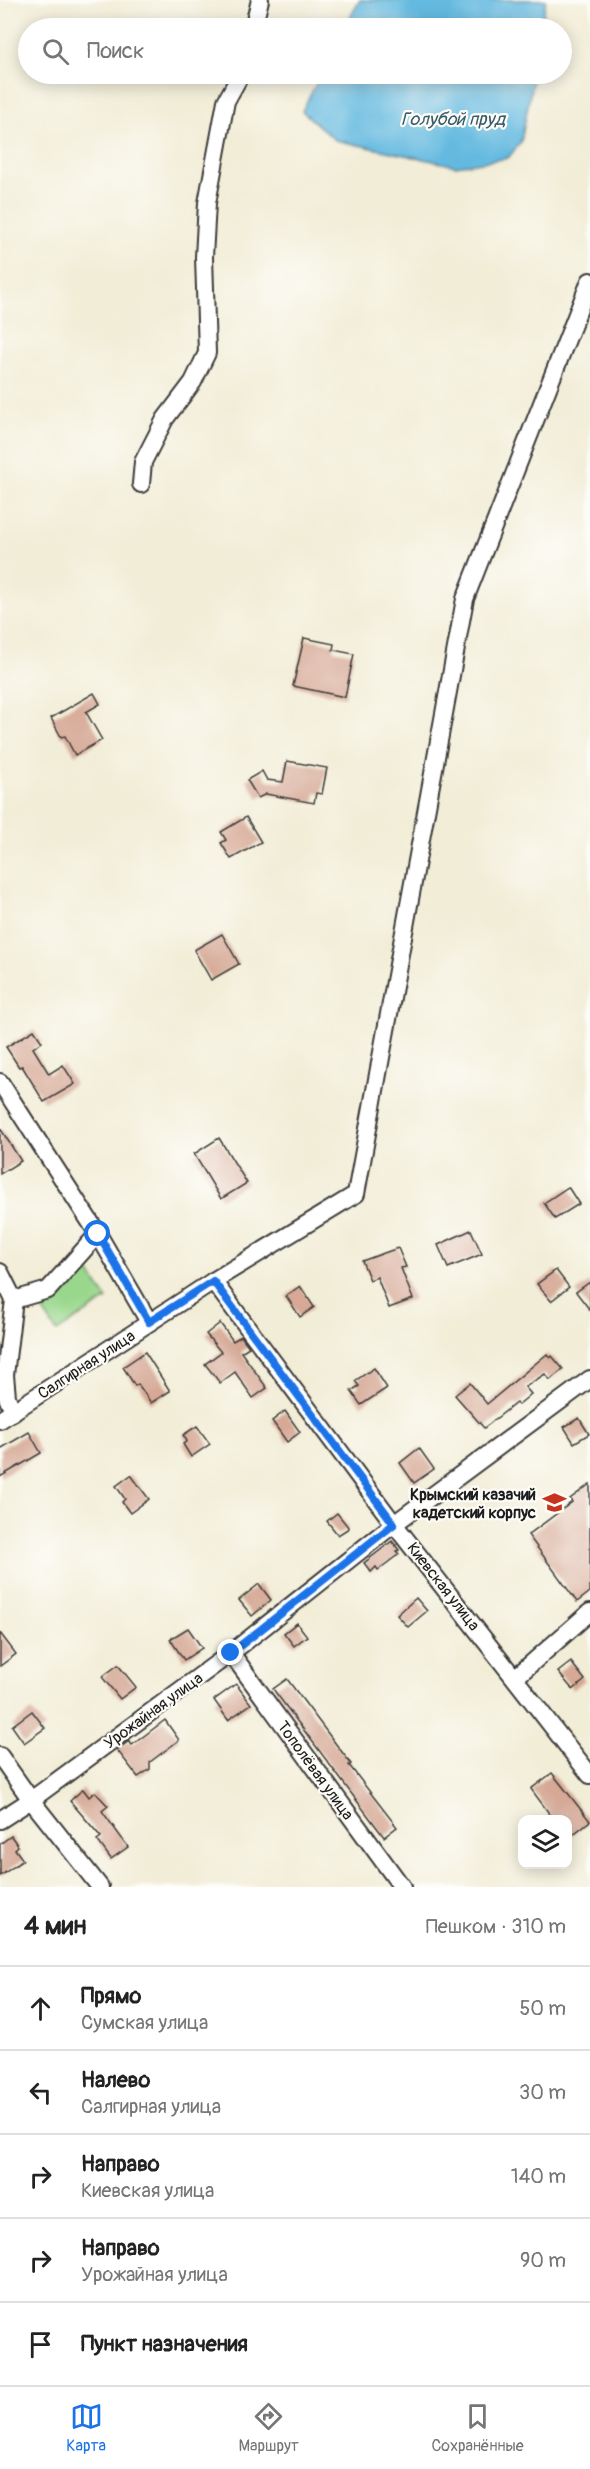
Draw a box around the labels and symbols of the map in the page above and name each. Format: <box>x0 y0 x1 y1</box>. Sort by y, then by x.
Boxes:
water label: Голубой пруд <box>401 108 507 131</box>
route start <box>84 1220 110 1246</box>
street label: Салгирная улица <box>34 1326 139 1404</box>
place label: Крымский казачий кадетский корпус <box>410 1485 536 1523</box>
school or university icon: Крымский казачий кадетский корпус <box>541 1490 567 1516</box>
street label: Киевская улица <box>402 1538 484 1635</box>
route end <box>217 1639 243 1665</box>
street label: Урожайная улица <box>100 1668 207 1753</box>
street label: Тополёвая улица <box>273 1717 358 1824</box>

